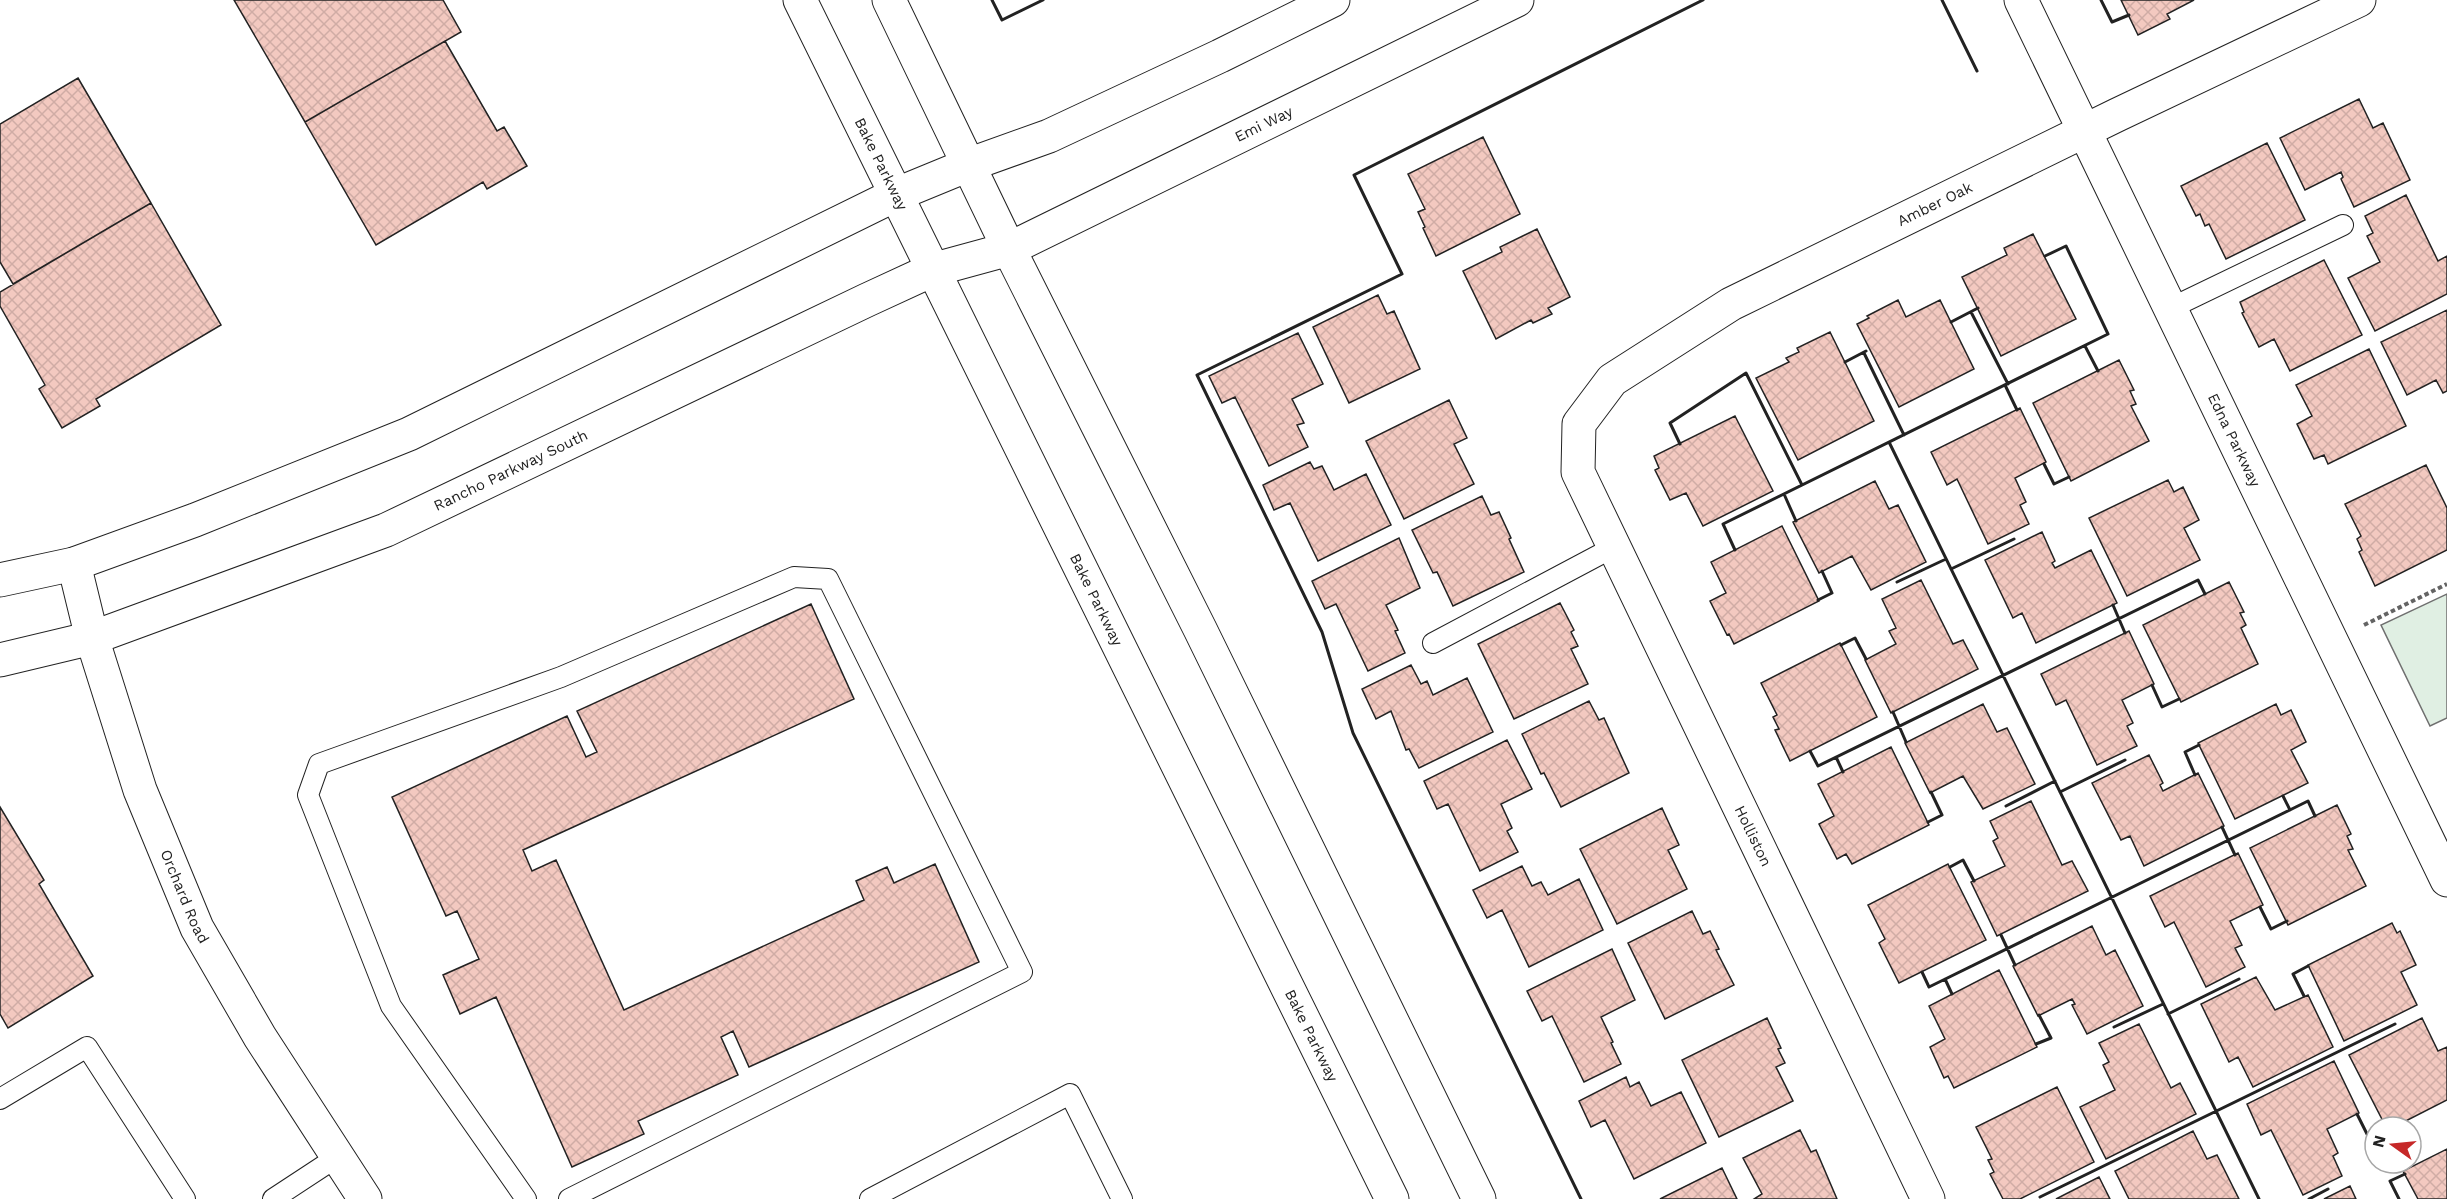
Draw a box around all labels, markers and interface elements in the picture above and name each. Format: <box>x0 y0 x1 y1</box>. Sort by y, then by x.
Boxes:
street label: Emi Way <box>1232 102 1296 146</box>
street label: Bake Parkway <box>851 115 912 214</box>
street label: Amber Oak <box>1894 178 1976 230</box>
street label: Edna Parkway <box>2204 390 2264 490</box>
street label: Rancho Parkway South <box>431 426 591 515</box>
street label: Bake Parkway <box>1066 551 1127 649</box>
street label: Holliston <box>1731 803 1775 869</box>
street label: Orchard Road <box>157 847 213 947</box>
street label: Bake Parkway <box>1281 986 1342 1085</box>
north arrow <box>2363 1115 2423 1175</box>
text: N <box>2368 1133 2390 1149</box>

